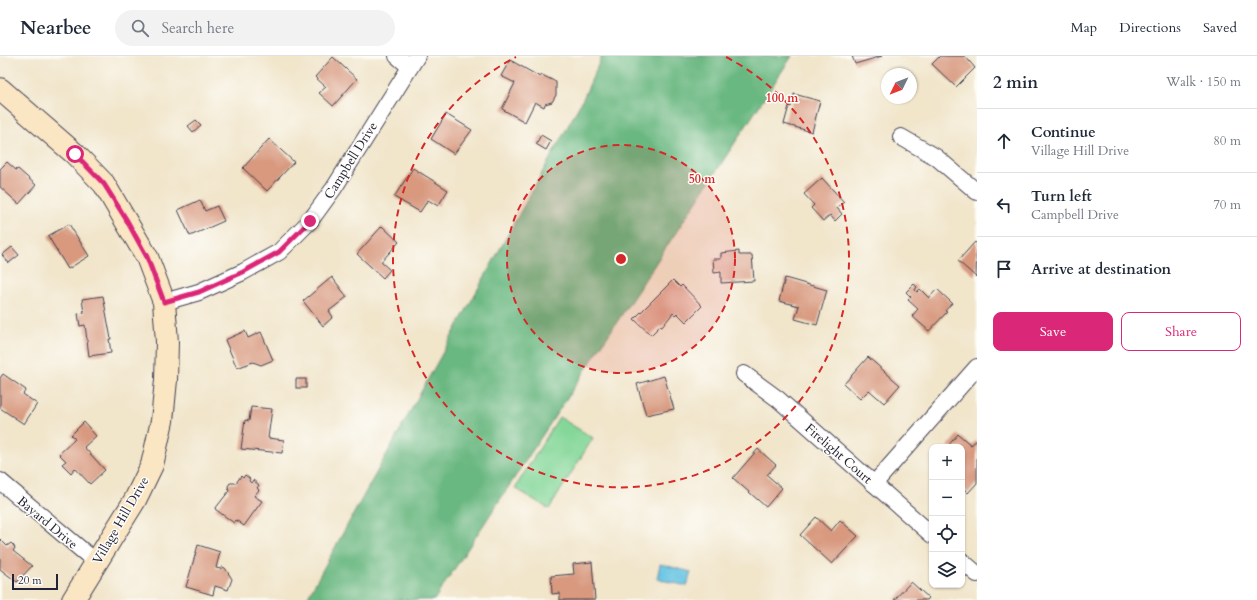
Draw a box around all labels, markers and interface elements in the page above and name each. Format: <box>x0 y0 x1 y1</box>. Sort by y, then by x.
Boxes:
search box <box>115 10 395 46</box>
text: Nearbee <box>20 15 91 41</box>
icon: search <box>129 17 151 39</box>
text: Search here <box>161 18 234 38</box>
text: Map <box>1071 18 1097 37</box>
text: Directions <box>1119 18 1181 37</box>
text: Saved <box>1203 18 1237 37</box>
north arrow <box>881 68 917 104</box>
text: 2 min <box>993 71 1038 94</box>
text: Walk · 150 m <box>1166 73 1241 91</box>
text: 100 m <box>766 90 799 106</box>
street label: Campbell Drive <box>320 118 382 203</box>
text: Continue <box>1031 122 1096 142</box>
icon: ahead <box>993 130 1015 152</box>
text: 80 m <box>1213 132 1241 150</box>
text: Village Hill Drive <box>1031 142 1129 160</box>
route start <box>66 145 84 163</box>
text: 50 m <box>689 171 716 187</box>
text: Turn left <box>1031 186 1092 206</box>
icon: left <box>993 194 1015 216</box>
text: 70 m <box>1213 196 1241 214</box>
text: Campbell Drive <box>1031 206 1119 224</box>
route end <box>301 212 319 230</box>
centre of rings <box>614 252 628 266</box>
icon: arrive <box>993 258 1015 280</box>
text: Arrive at destination <box>1031 259 1171 279</box>
button: Save <box>993 312 1113 351</box>
button: Share <box>1121 312 1241 351</box>
street label: Firelight Court <box>801 420 876 488</box>
map controls <box>929 444 965 588</box>
button: + <box>929 444 965 480</box>
street label: Village Hill Drive <box>89 473 153 568</box>
button: − <box>929 480 965 516</box>
street label: Bayard Drive <box>13 492 81 553</box>
button: locate <box>929 516 965 552</box>
button: layers <box>929 552 965 588</box>
scale bar <box>12 572 58 591</box>
text: 20 m <box>18 573 42 588</box>

